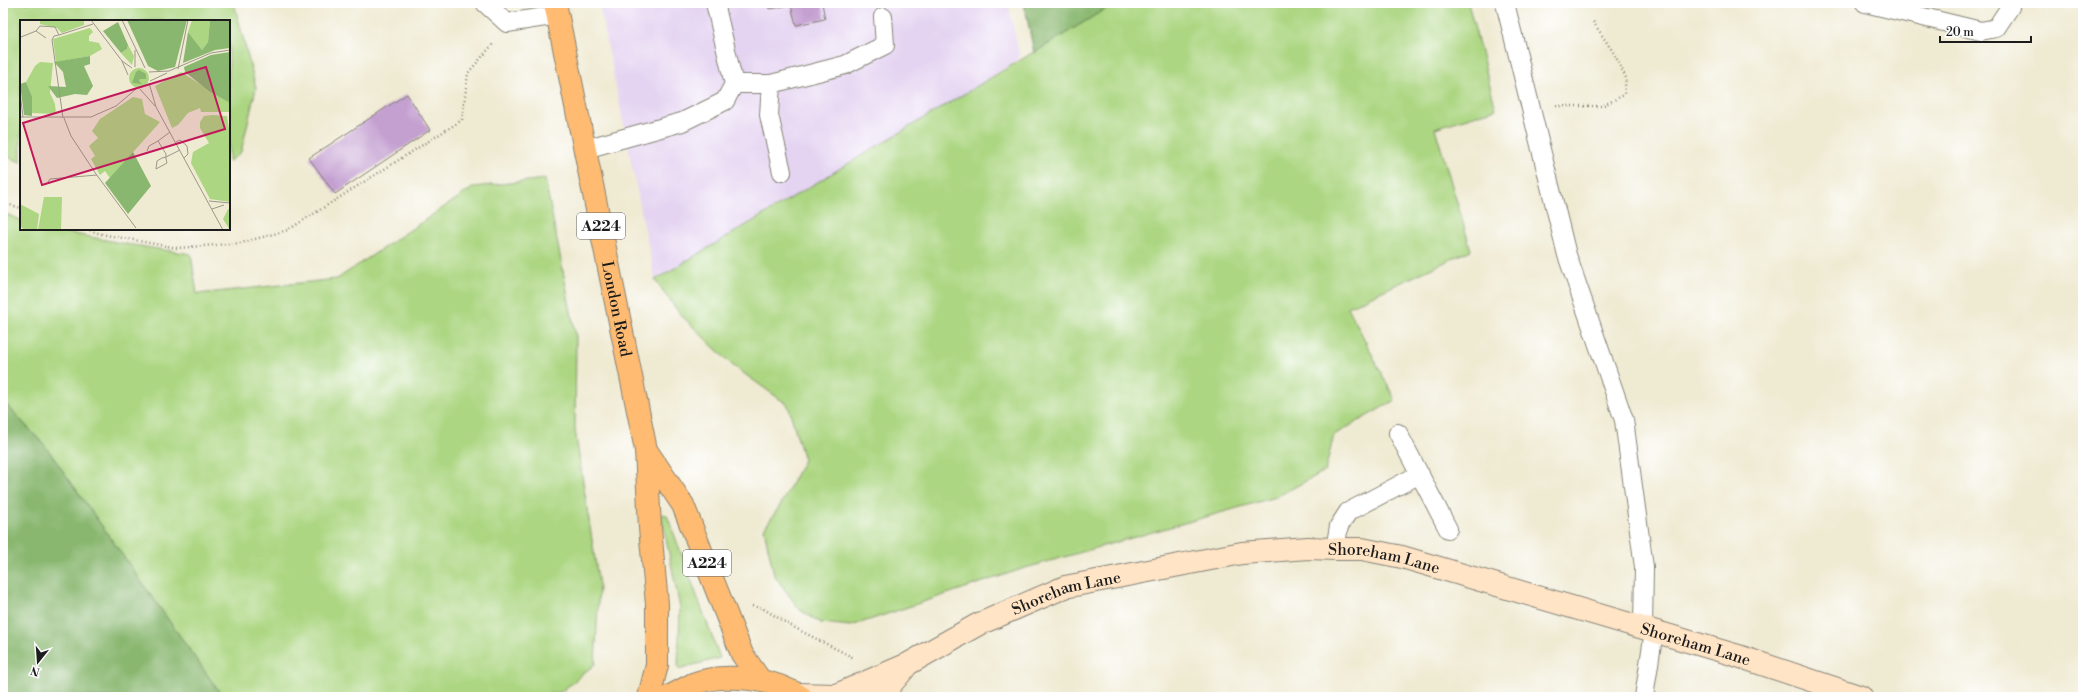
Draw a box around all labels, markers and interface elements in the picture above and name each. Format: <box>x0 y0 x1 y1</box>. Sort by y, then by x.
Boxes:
scale bar <box>1940 18 2031 44</box>
inset map <box>20 20 230 230</box>
text: 20 m <box>1946 25 1974 40</box>
road number: A224 <box>577 213 625 239</box>
street label: London Road <box>597 259 636 359</box>
street label: Shoreham Lane <box>1328 540 1442 579</box>
road number: A224 <box>683 550 731 576</box>
street label: Shoreham Lane <box>1009 568 1123 620</box>
street label: Shoreham Lane <box>1638 619 1753 671</box>
north arrow <box>18 642 58 682</box>
text: N <box>29 663 42 679</box>

